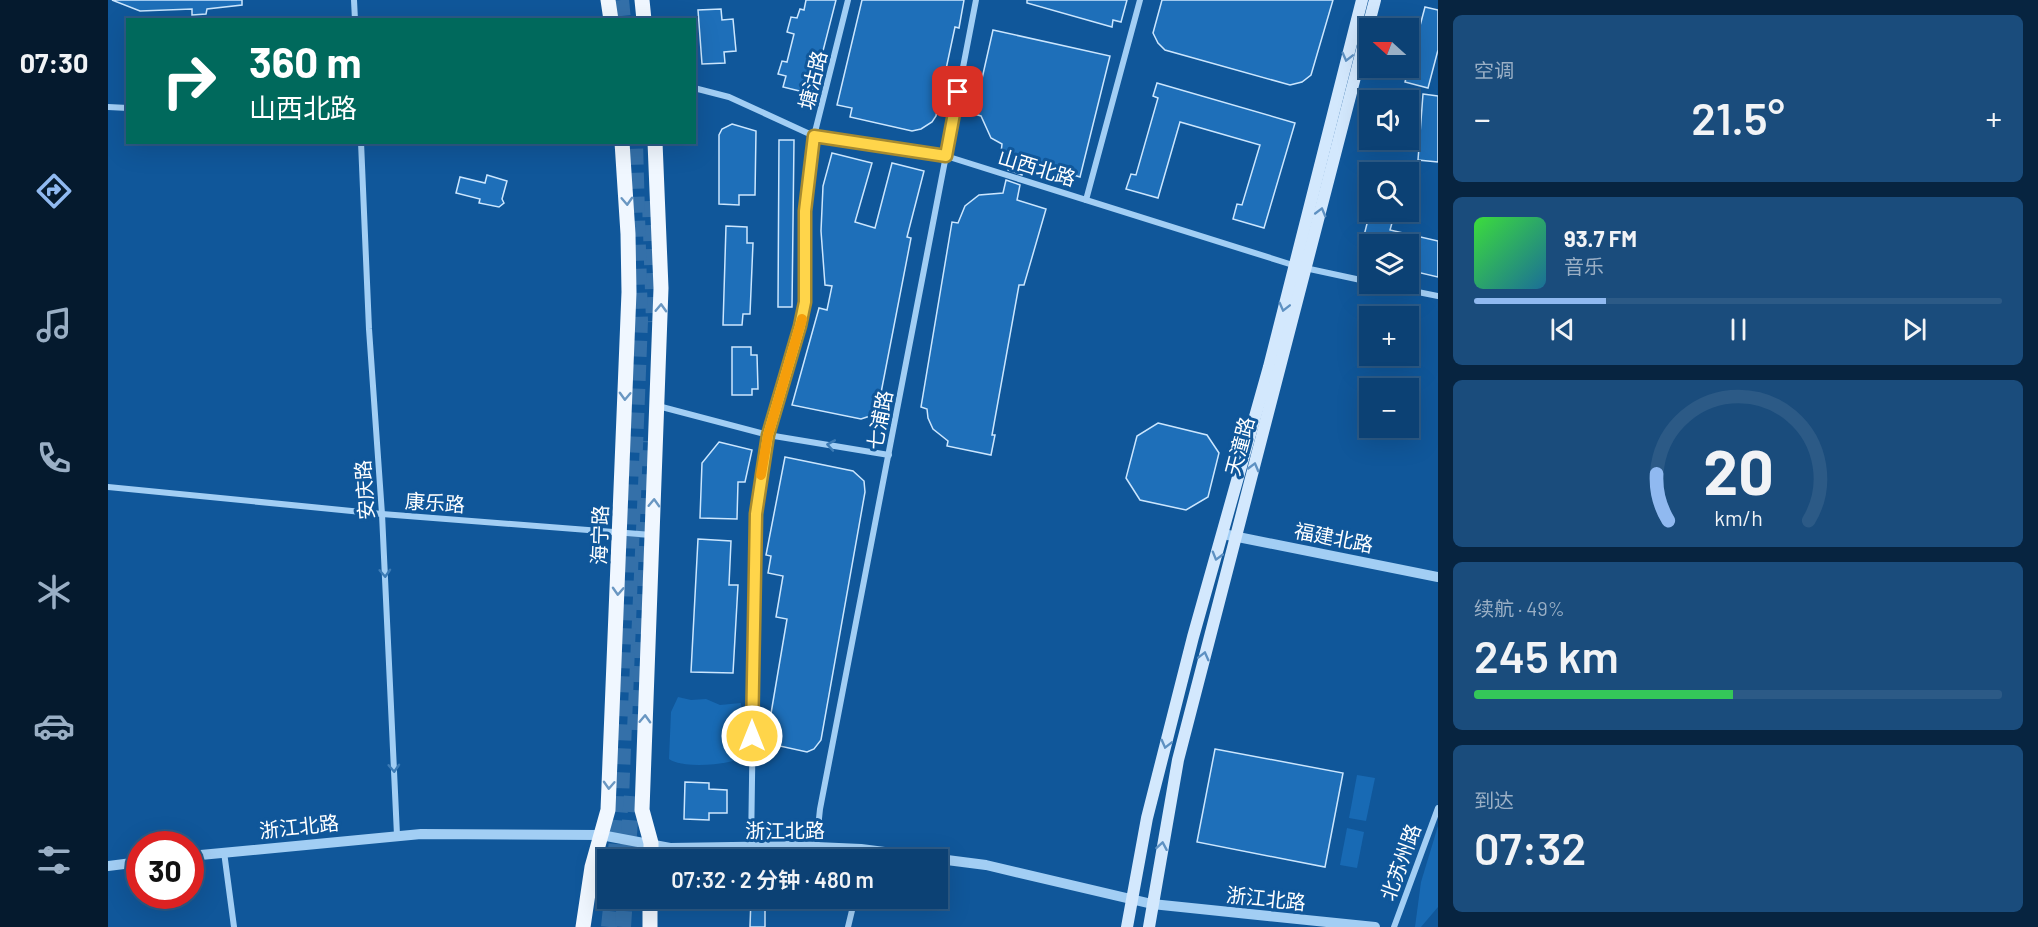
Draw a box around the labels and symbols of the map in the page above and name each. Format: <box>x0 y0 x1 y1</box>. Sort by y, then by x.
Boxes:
north arrow <box>1359 18 1419 78</box>
street label: 塘沽路 <box>793 48 831 112</box>
one-way arrow <box>1342 51 1355 61</box>
pin <box>932 66 983 117</box>
street label: 山西北路 <box>995 144 1079 190</box>
one-way arrow <box>620 196 633 205</box>
one-way arrow <box>1314 207 1326 218</box>
one-way arrow <box>1278 302 1291 312</box>
one-way arrow <box>654 303 667 312</box>
street label: 七浦路 <box>861 388 897 452</box>
one-way arrow <box>619 391 632 400</box>
street label: 天潼路 <box>1220 414 1258 478</box>
one-way arrow <box>826 440 836 452</box>
street label: 安庆路 <box>350 459 378 521</box>
one-way arrow <box>1246 462 1259 472</box>
street label: 康乐路 <box>404 488 466 516</box>
one-way arrow <box>647 498 660 507</box>
street label: 海宁路 <box>586 505 612 565</box>
street label: 福建北路 <box>1292 518 1376 556</box>
one-way arrow <box>1211 551 1224 561</box>
one-way arrow <box>378 568 391 577</box>
one-way arrow <box>612 586 625 595</box>
one-way arrow <box>1197 651 1210 661</box>
position arrow <box>720 704 784 768</box>
one-way arrow <box>639 714 652 723</box>
one-way arrow <box>1161 738 1173 749</box>
one-way arrow <box>388 763 401 772</box>
one-way arrow <box>603 781 616 790</box>
street label: 浙江北路 <box>258 810 340 842</box>
street label: 浙江北路 <box>745 818 825 842</box>
street label: 北苏州路 <box>1375 820 1425 904</box>
speed limit sign: 30 <box>126 831 204 909</box>
one-way arrow <box>1156 841 1168 851</box>
street label: 浙江北路 <box>1225 882 1307 914</box>

